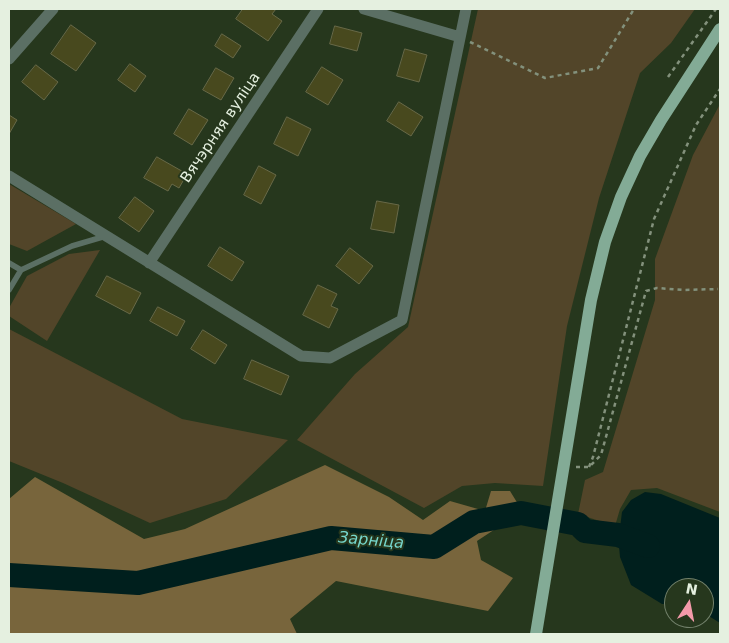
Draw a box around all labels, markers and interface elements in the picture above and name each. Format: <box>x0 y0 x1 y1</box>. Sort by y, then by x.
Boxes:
street label: Вячэрняя вуліца <box>177 69 265 187</box>
water label: Зарніца <box>337 529 405 553</box>
north arrow <box>664 578 714 628</box>
text: N <box>684 580 699 598</box>

